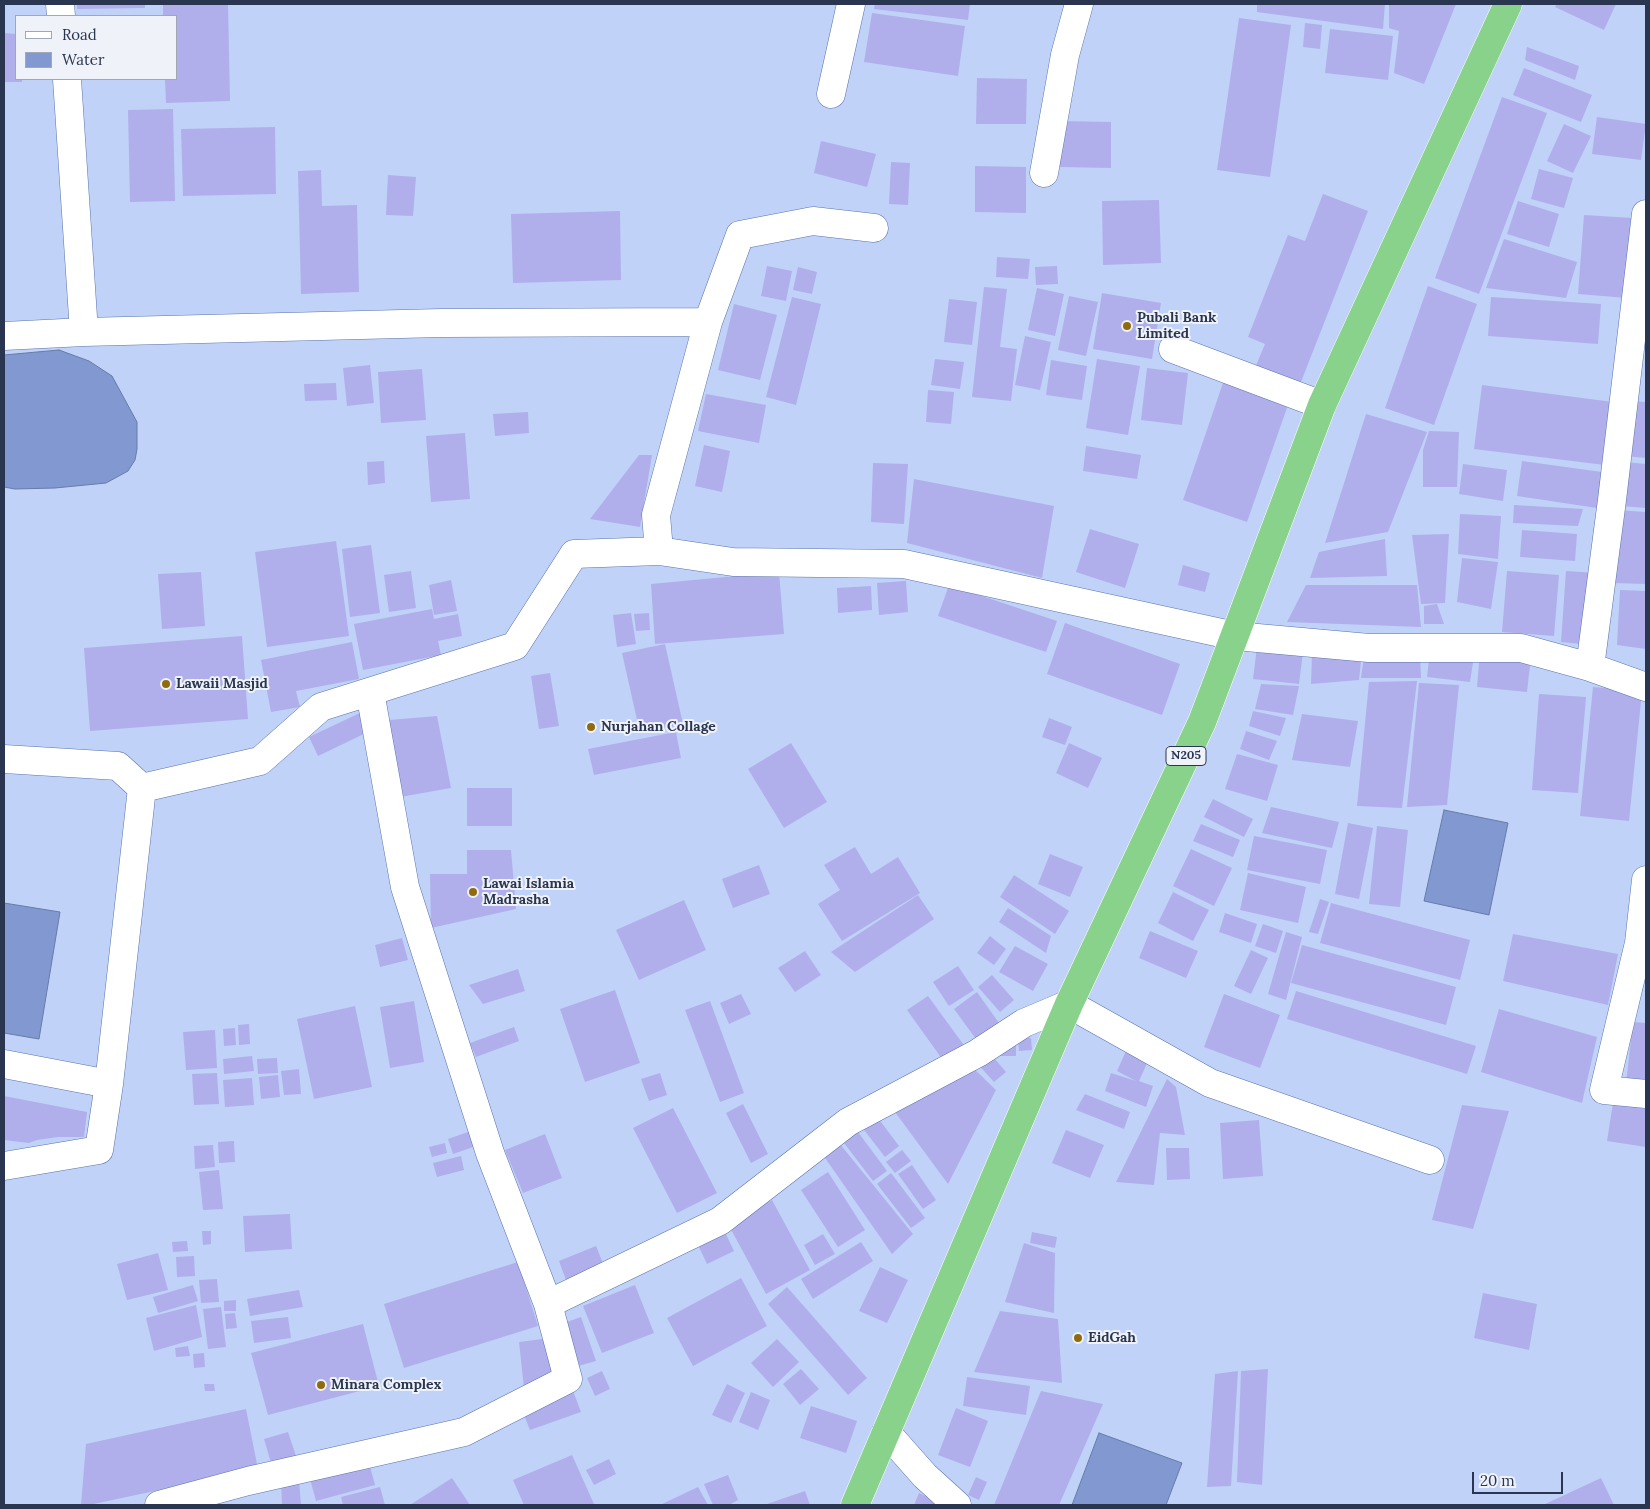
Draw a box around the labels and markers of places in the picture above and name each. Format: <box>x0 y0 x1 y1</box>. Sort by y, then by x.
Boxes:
place label: Pubali Bank Limited <box>1137 310 1216 342</box>
marker: Pubali Bank Limited <box>1121 320 1133 332</box>
place label: Lawaii Masjid <box>176 676 268 692</box>
marker: Lawaii Masjid <box>160 678 172 690</box>
place label: Nurjahan Collage <box>601 719 716 735</box>
marker: Nurjahan Collage <box>585 721 597 733</box>
place label: Lawai Islamia Madrasha <box>483 876 574 909</box>
marker: Lawai Islamia Madrasha <box>467 886 479 898</box>
place label: EidGah <box>1088 1330 1136 1346</box>
marker: EidGah <box>1072 1332 1084 1344</box>
place label: Minara Complex <box>331 1377 441 1393</box>
marker: Minara Complex <box>315 1379 327 1391</box>

